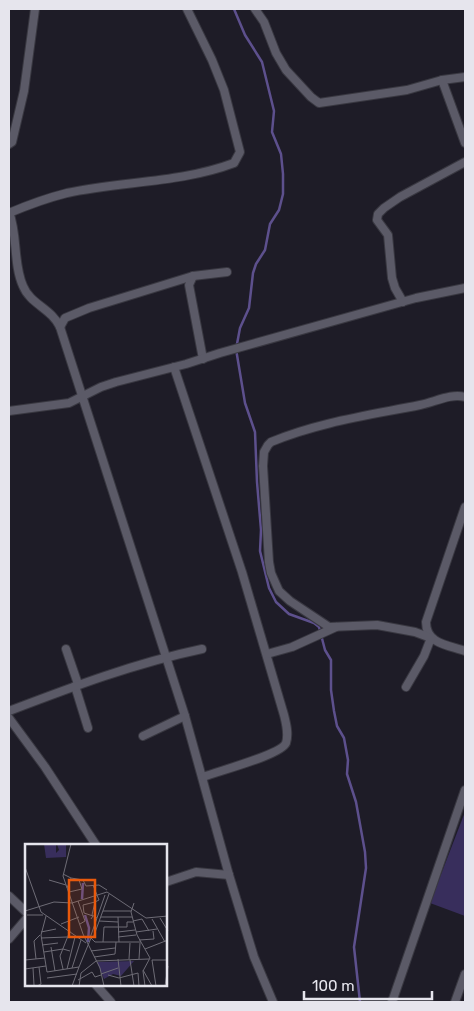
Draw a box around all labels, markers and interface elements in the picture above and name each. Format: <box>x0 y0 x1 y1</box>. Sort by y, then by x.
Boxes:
inset map <box>25 844 168 986</box>
scale bar <box>304 968 432 1000</box>
text: 100 m <box>312 977 354 995</box>

